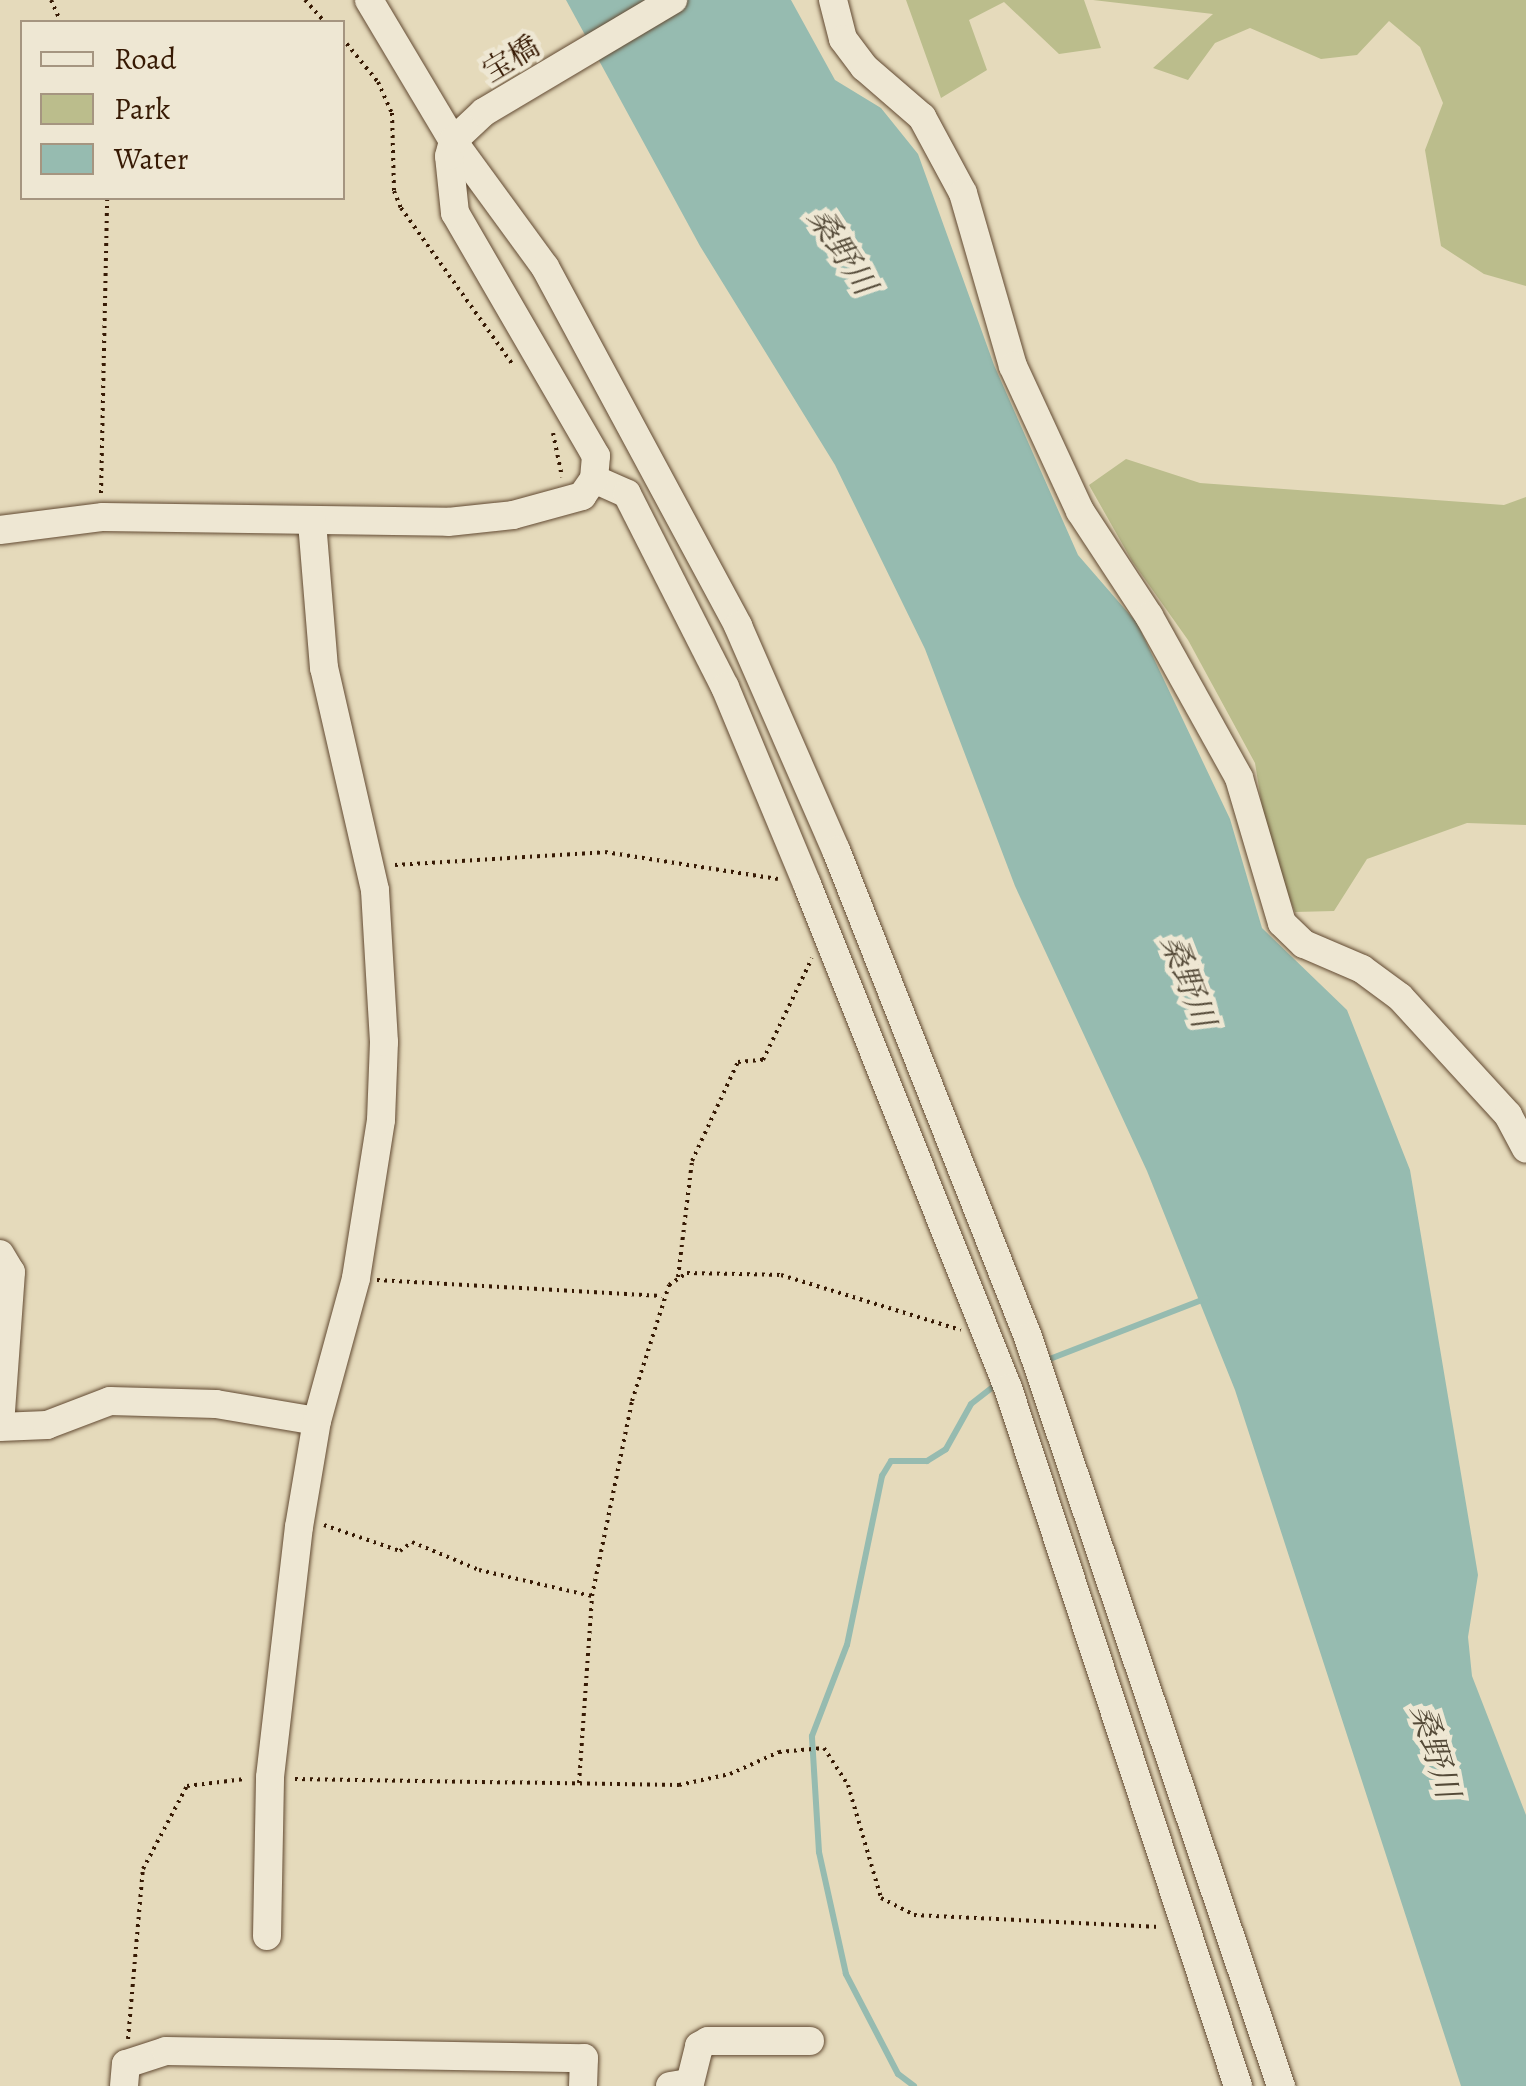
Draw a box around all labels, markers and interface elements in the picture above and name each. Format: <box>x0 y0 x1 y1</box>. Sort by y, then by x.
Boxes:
legend <box>20 20 345 200</box>
street label: 宝橋 <box>476 28 546 90</box>
text: Road <box>114 39 176 79</box>
text: Park <box>114 89 170 129</box>
text: Water <box>114 139 188 179</box>
water label: 桑野川 <box>800 200 884 302</box>
water label: 桑野川 <box>1153 929 1223 1033</box>
water label: 桑野川 <box>1403 1699 1467 1803</box>

